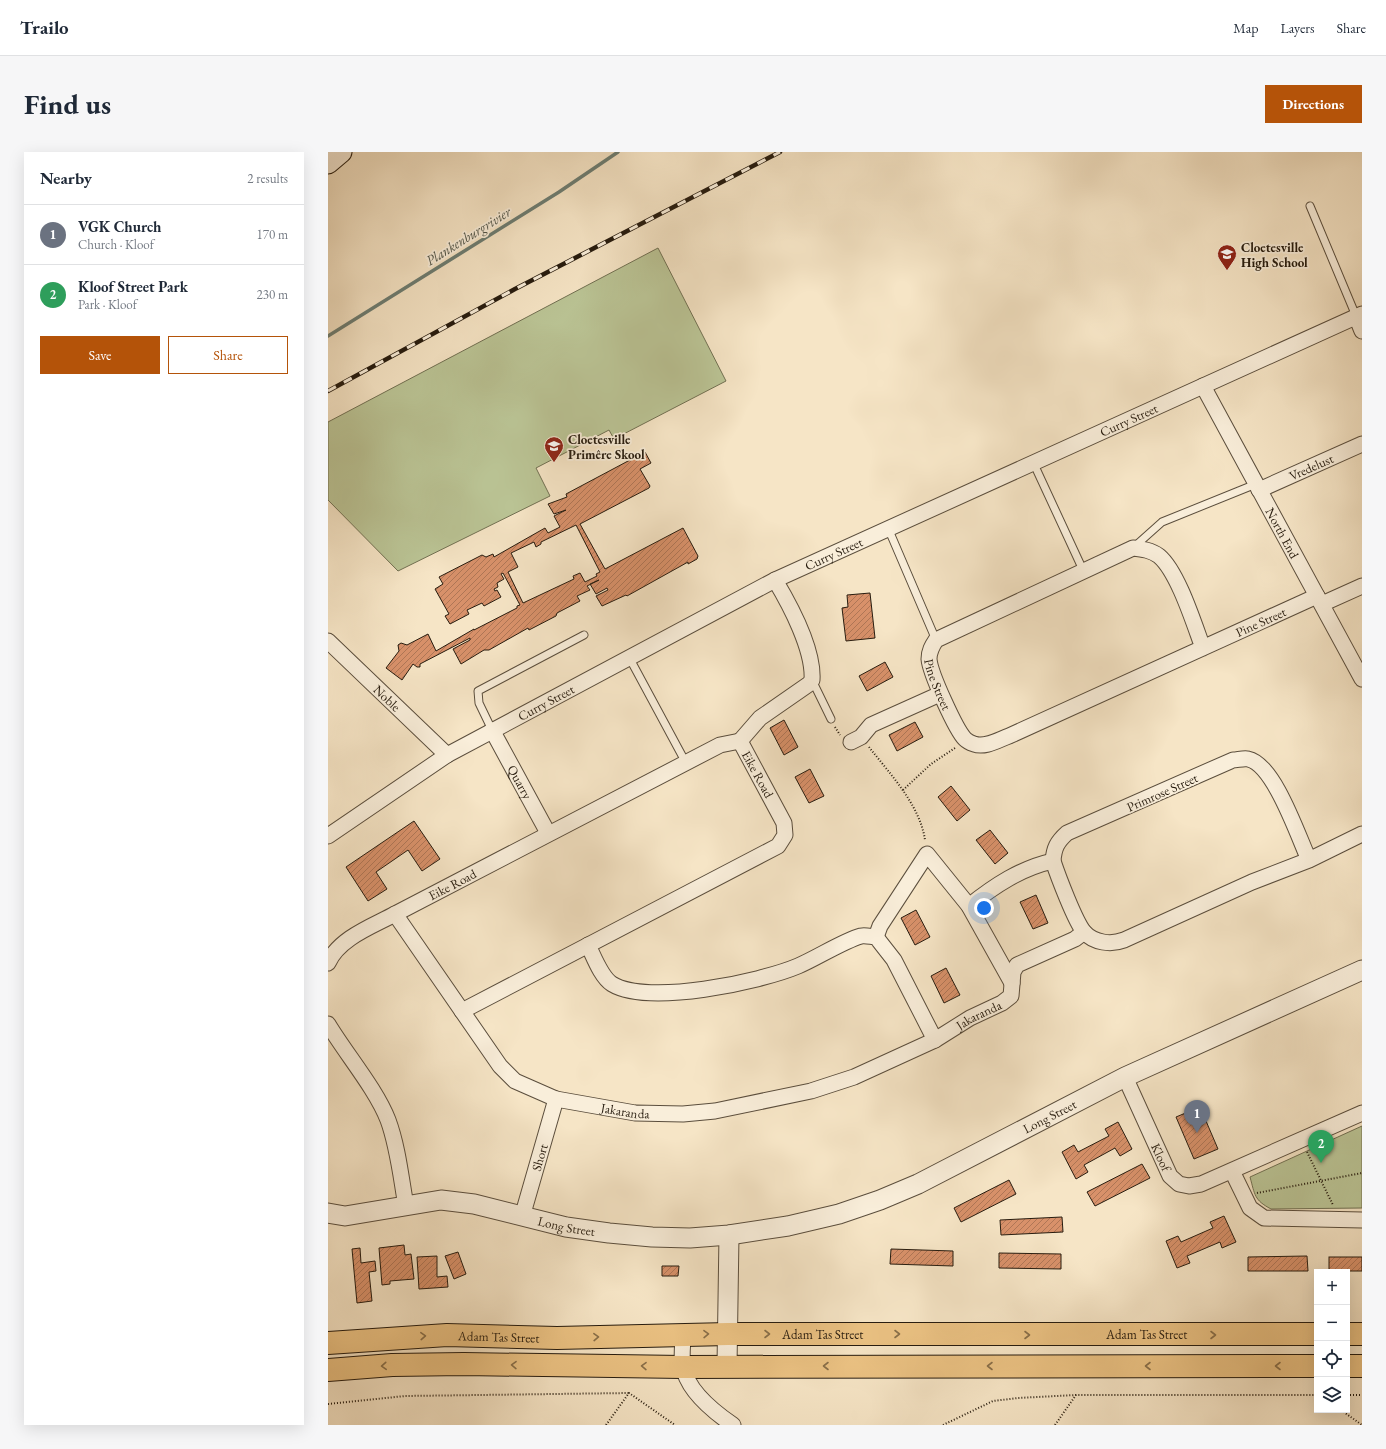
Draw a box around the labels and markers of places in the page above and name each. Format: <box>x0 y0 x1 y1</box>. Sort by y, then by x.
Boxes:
place label: Cloetesville High School <box>1241 239 1308 271</box>
school or university icon: Cloetesville High School <box>1216 243 1238 271</box>
place label: Cloetesville Primêre Skool <box>568 431 645 463</box>
school or university icon: Cloetesville Primêre Skool <box>543 435 565 463</box>
pin: 1 <box>1184 1100 1210 1133</box>
pin: 2 <box>1308 1130 1334 1163</box>

